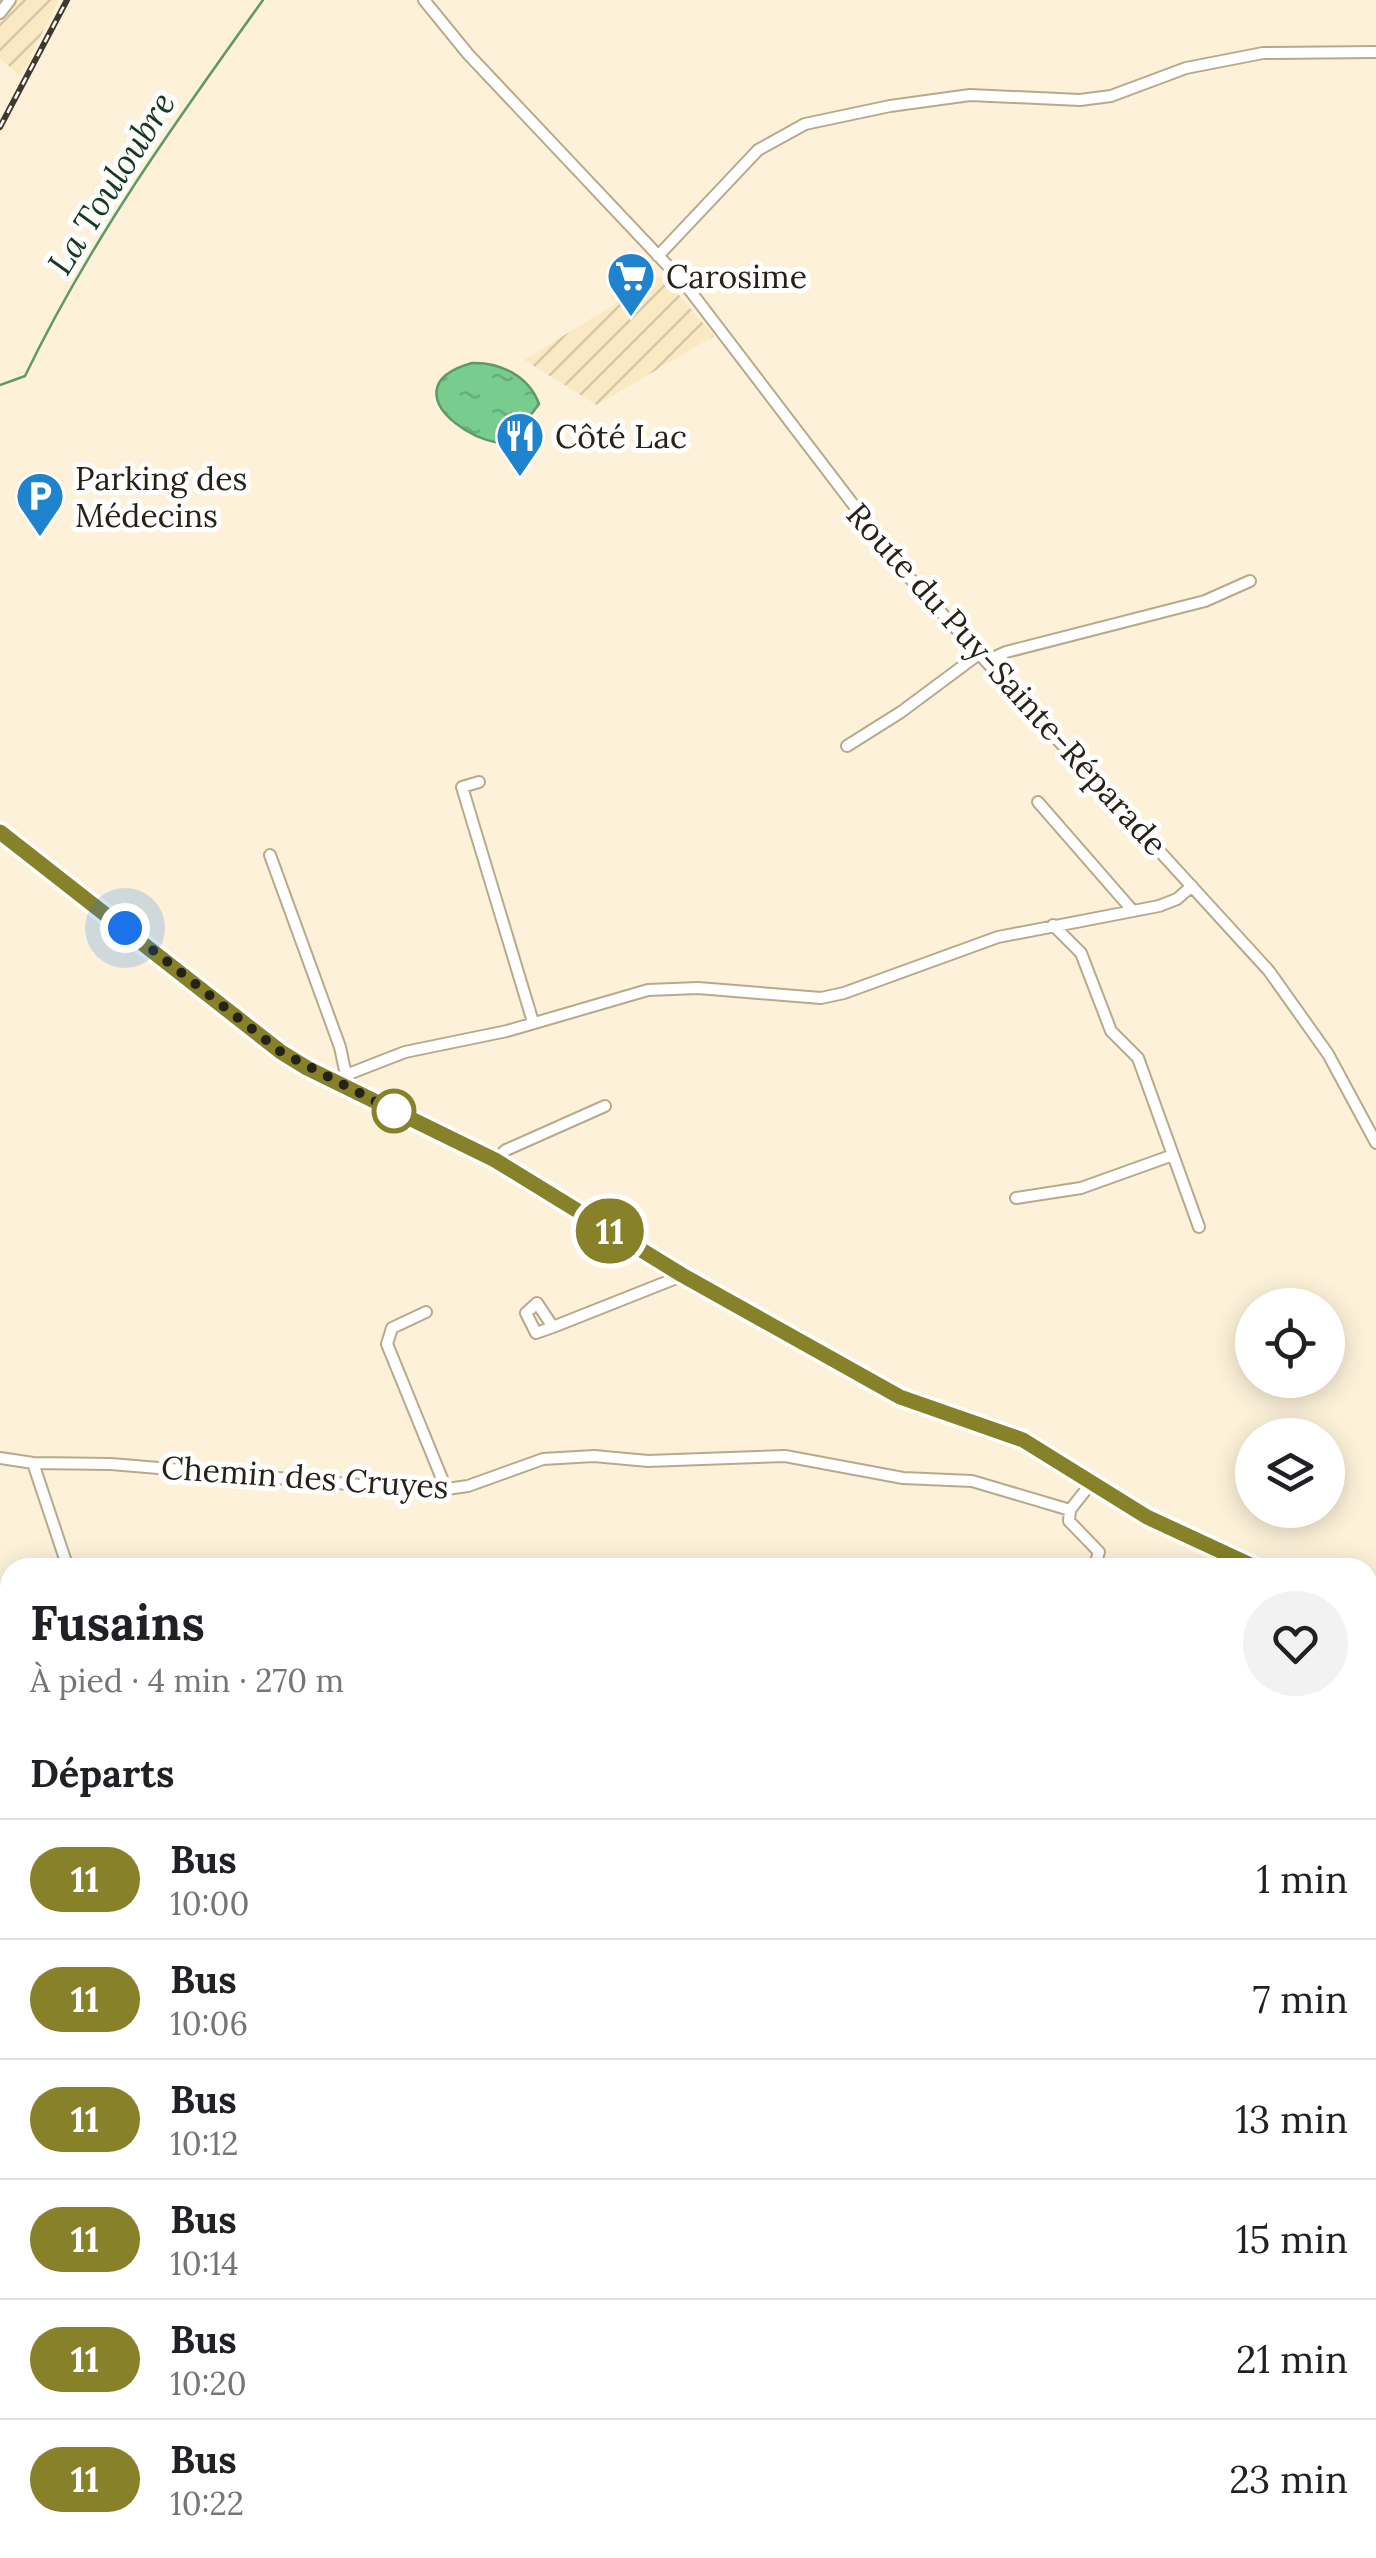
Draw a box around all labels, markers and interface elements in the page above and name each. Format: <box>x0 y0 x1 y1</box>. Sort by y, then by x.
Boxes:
water label: La Touloubre <box>37 83 185 283</box>
supermarket icon: Carosime <box>605 250 657 318</box>
place label: Carosime <box>666 256 807 297</box>
restaurant icon: Côté Lac <box>494 410 546 478</box>
place label: Côté Lac <box>555 416 687 457</box>
place label: Parking des Médecins <box>75 458 247 536</box>
parking icon: Parking des Médecins <box>14 470 66 538</box>
street label: Route du Puy-Sainte-Réparade <box>838 494 1176 864</box>
your location <box>100 903 150 953</box>
unlabelled marker <box>373 1090 415 1132</box>
line badge: 11 <box>565 1198 655 1264</box>
text: 11 <box>596 1209 624 1254</box>
map controls <box>1235 1288 1345 1528</box>
button: locate <box>1235 1288 1345 1398</box>
button: layers <box>1235 1418 1345 1528</box>
street label: Chemin des Cruyes <box>160 1447 450 1507</box>
button: heart <box>1243 1591 1348 1696</box>
text: Fusains <box>30 1592 205 1653</box>
text: À pied · 4 min · 270 m <box>30 1660 344 1701</box>
text: Départs <box>30 1749 174 1797</box>
text: Bus <box>170 1835 237 1883</box>
text: 1 min <box>1256 1855 1348 1903</box>
text: 11 <box>71 1857 99 1902</box>
text: 10:00 <box>170 1883 249 1924</box>
text: Bus <box>170 1955 237 2003</box>
text: 7 min <box>1253 1975 1348 2023</box>
text: 11 <box>71 1977 99 2022</box>
text: 10:06 <box>170 2003 248 2044</box>
text: Bus <box>170 2075 237 2123</box>
text: 13 min <box>1235 2095 1348 2143</box>
text: 11 <box>71 2097 99 2142</box>
text: 10:12 <box>170 2123 238 2164</box>
text: Bus <box>170 2195 237 2243</box>
text: 15 min <box>1236 2215 1348 2263</box>
text: 11 <box>71 2217 99 2262</box>
text: 10:14 <box>170 2243 239 2284</box>
text: Bus <box>170 2315 237 2363</box>
text: 21 min <box>1236 2335 1348 2383</box>
text: 11 <box>71 2337 99 2382</box>
text: 10:20 <box>170 2363 247 2404</box>
text: Bus <box>170 2435 237 2483</box>
text: 23 min <box>1229 2455 1348 2503</box>
text: 11 <box>71 2457 99 2502</box>
text: 10:22 <box>170 2483 244 2524</box>

